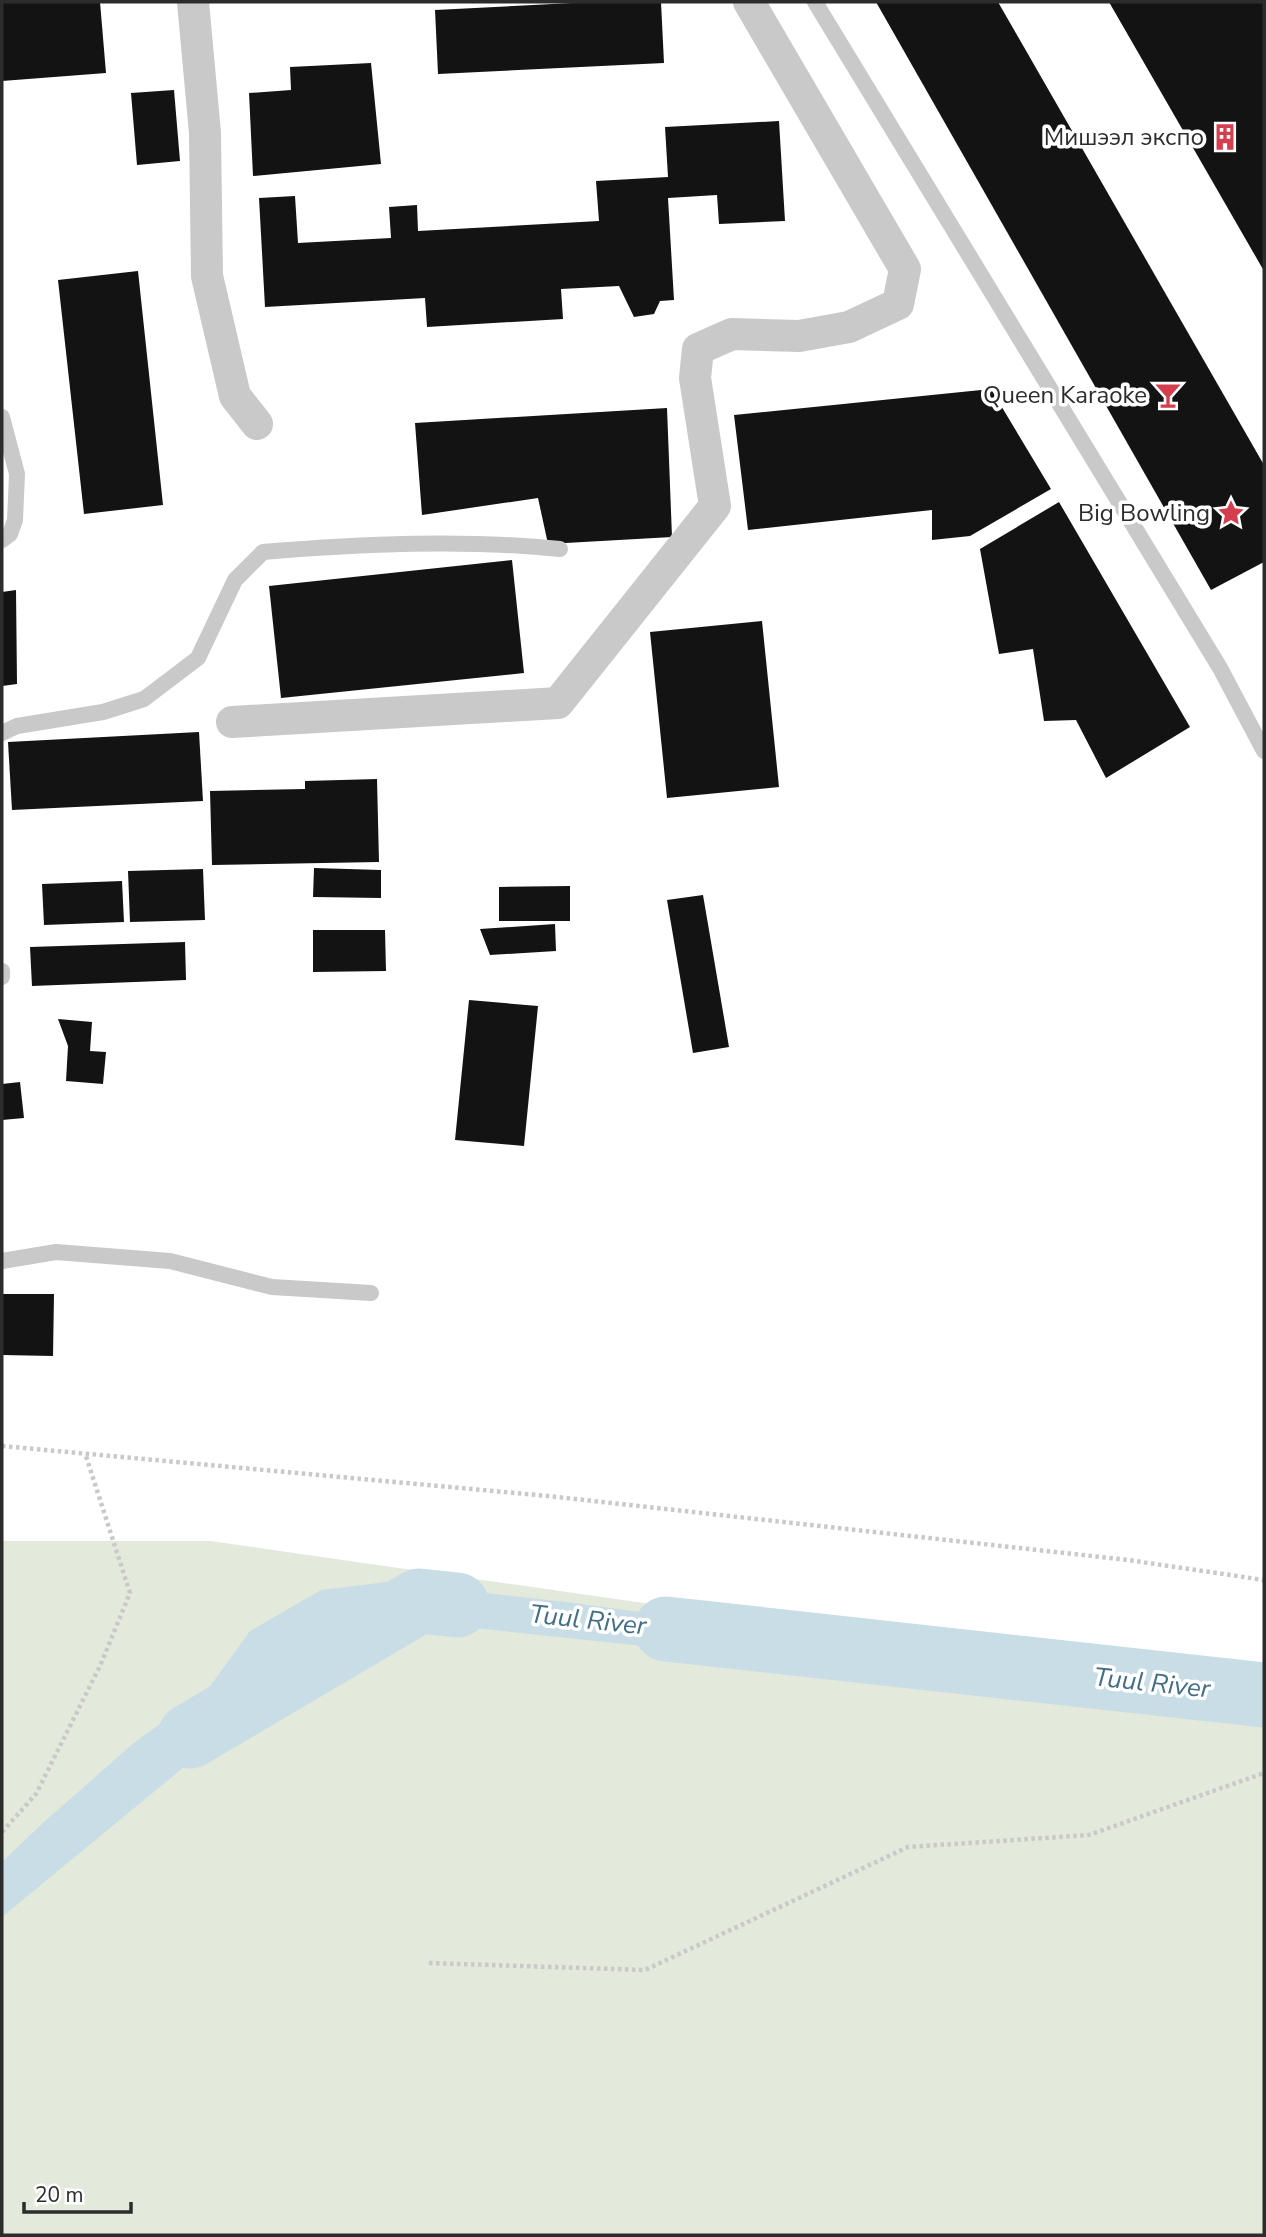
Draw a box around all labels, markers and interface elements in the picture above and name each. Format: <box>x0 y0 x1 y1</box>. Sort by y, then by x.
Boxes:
place label: Мишээл экспо <box>1044 121 1204 153</box>
building icon: Мишээл экспо <box>1210 122 1240 152</box>
place label: Queen Karaoke <box>983 379 1147 411</box>
bar icon: Queen Karaoke <box>1153 380 1183 410</box>
place label: Big Bowling <box>1078 497 1210 529</box>
place icon: Big Bowling <box>1216 498 1246 528</box>
water label: Tuul River <box>528 1596 649 1644</box>
water label: Tuul River <box>1092 1659 1213 1707</box>
scale bar <box>24 2170 131 2214</box>
text: 20 m <box>35 2181 84 2209</box>

